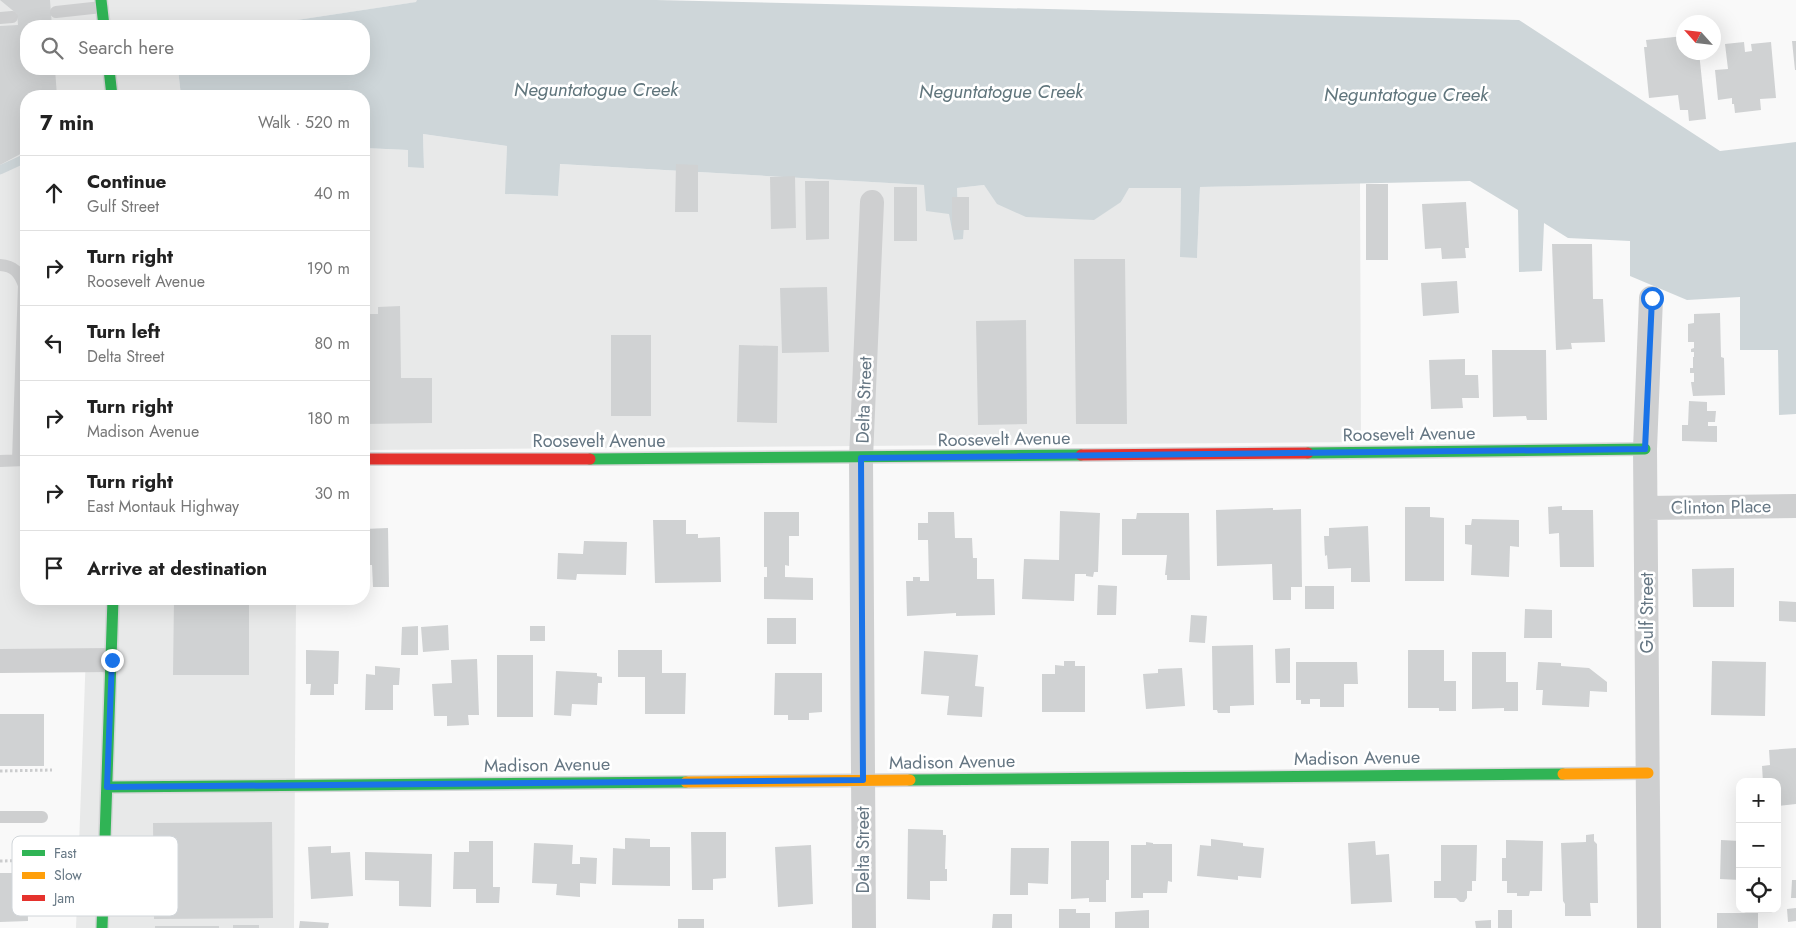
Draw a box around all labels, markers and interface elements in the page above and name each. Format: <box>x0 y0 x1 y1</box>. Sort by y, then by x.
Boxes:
north arrow <box>1676 15 1721 60</box>
search box <box>20 20 370 75</box>
icon: search <box>38 34 66 62</box>
text: Search here <box>78 34 174 61</box>
water label: Neguntatogue Creek <box>514 76 679 103</box>
water label: Neguntatogue Creek <box>919 78 1084 105</box>
water label: Neguntatogue Creek <box>1324 81 1489 108</box>
text: 7 min <box>40 108 94 138</box>
text: Walk · 520 m <box>258 111 350 134</box>
text: Continue <box>87 168 166 195</box>
icon: ahead <box>40 179 68 207</box>
text: 40 m <box>314 182 350 205</box>
text: Gulf Street <box>87 195 159 218</box>
text: Turn right <box>87 243 173 270</box>
icon: right <box>40 254 68 282</box>
text: 190 m <box>307 257 350 280</box>
text: Roosevelt Avenue <box>87 270 205 293</box>
route start <box>1641 287 1664 310</box>
text: Turn left <box>87 318 160 345</box>
icon: left <box>40 329 68 357</box>
text: 80 m <box>314 332 350 355</box>
text: Delta Street <box>87 345 164 368</box>
street label: Delta Street <box>849 355 879 444</box>
text: Turn right <box>87 393 173 420</box>
icon: right <box>40 404 68 432</box>
text: 180 m <box>307 407 350 430</box>
text: Madison Avenue <box>87 420 199 443</box>
street label: Roosevelt Avenue <box>1342 420 1476 448</box>
street label: Roosevelt Avenue <box>937 425 1071 453</box>
street label: Roosevelt Avenue <box>533 428 665 454</box>
text: Turn right <box>87 468 173 495</box>
icon: right <box>40 479 68 507</box>
text: 30 m <box>314 482 350 505</box>
street label: Clinton Place <box>1671 493 1771 521</box>
text: East Montauk Highway <box>87 495 239 518</box>
icon: arrive <box>40 554 68 582</box>
text: Arrive at destination <box>87 555 267 582</box>
street label: Gulf Street <box>1634 572 1660 654</box>
route end <box>101 649 124 672</box>
street label: Madison Avenue <box>1294 744 1420 772</box>
street label: Madison Avenue <box>889 748 1015 776</box>
street label: Madison Avenue <box>484 751 610 779</box>
map controls <box>1736 778 1781 913</box>
button: + <box>1736 778 1781 823</box>
street label: Delta Street <box>850 806 876 893</box>
button: − <box>1736 823 1781 868</box>
legend <box>12 836 178 916</box>
text: Fast <box>54 843 77 863</box>
text: Slow <box>54 865 82 885</box>
button: locate <box>1736 868 1781 913</box>
text: Jam <box>52 888 75 908</box>

